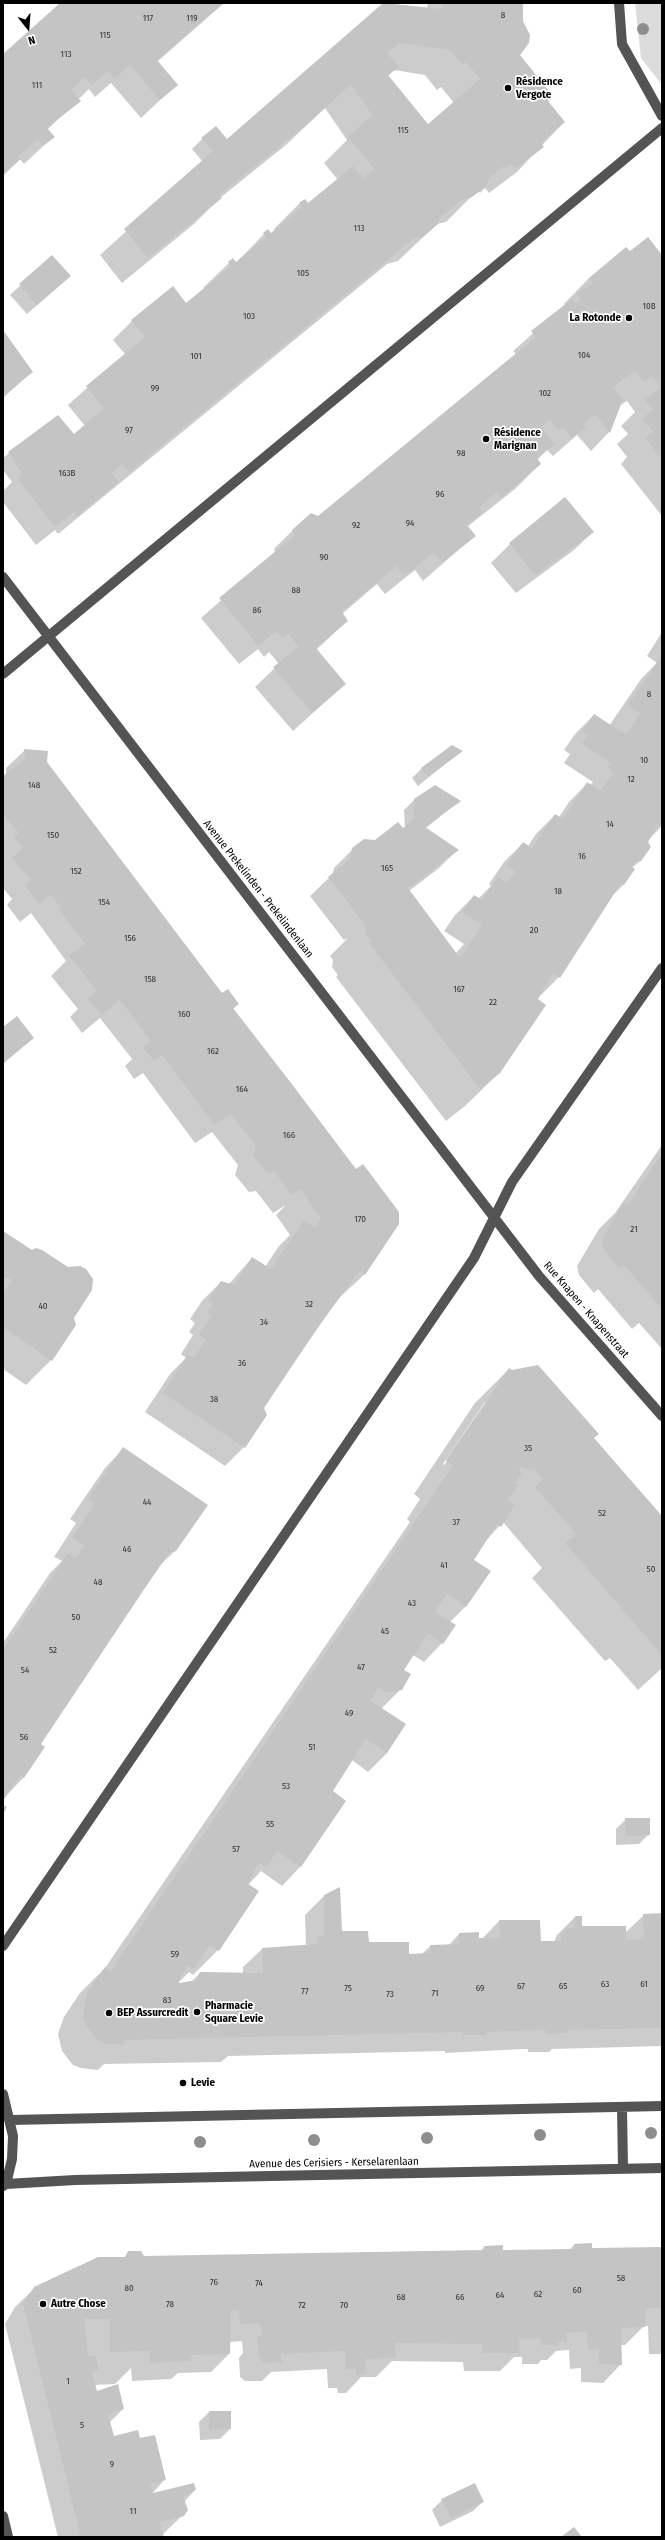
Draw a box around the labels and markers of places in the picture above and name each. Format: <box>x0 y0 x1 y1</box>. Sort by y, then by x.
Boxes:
place label: Résidence Vergote <box>516 75 563 101</box>
marker: Résidence Vergote <box>503 83 513 93</box>
place label: La Rotonde <box>569 311 621 325</box>
marker: La Rotonde <box>624 313 634 323</box>
place label: Résidence Marignan <box>494 426 541 452</box>
marker: Résidence Marignan <box>481 434 491 444</box>
place label: Pharmacie Square Levie <box>205 1999 263 2025</box>
place label: BEP Assurcredit <box>117 2006 188 2020</box>
marker: Pharmacie Square Levie <box>192 2007 202 2017</box>
marker: BEP Assurcredit <box>104 2008 114 2018</box>
place label: Levie <box>191 2076 215 2090</box>
marker: Levie <box>178 2078 188 2088</box>
place label: Autre Chose <box>51 2297 106 2311</box>
marker: Autre Chose <box>38 2299 48 2309</box>

